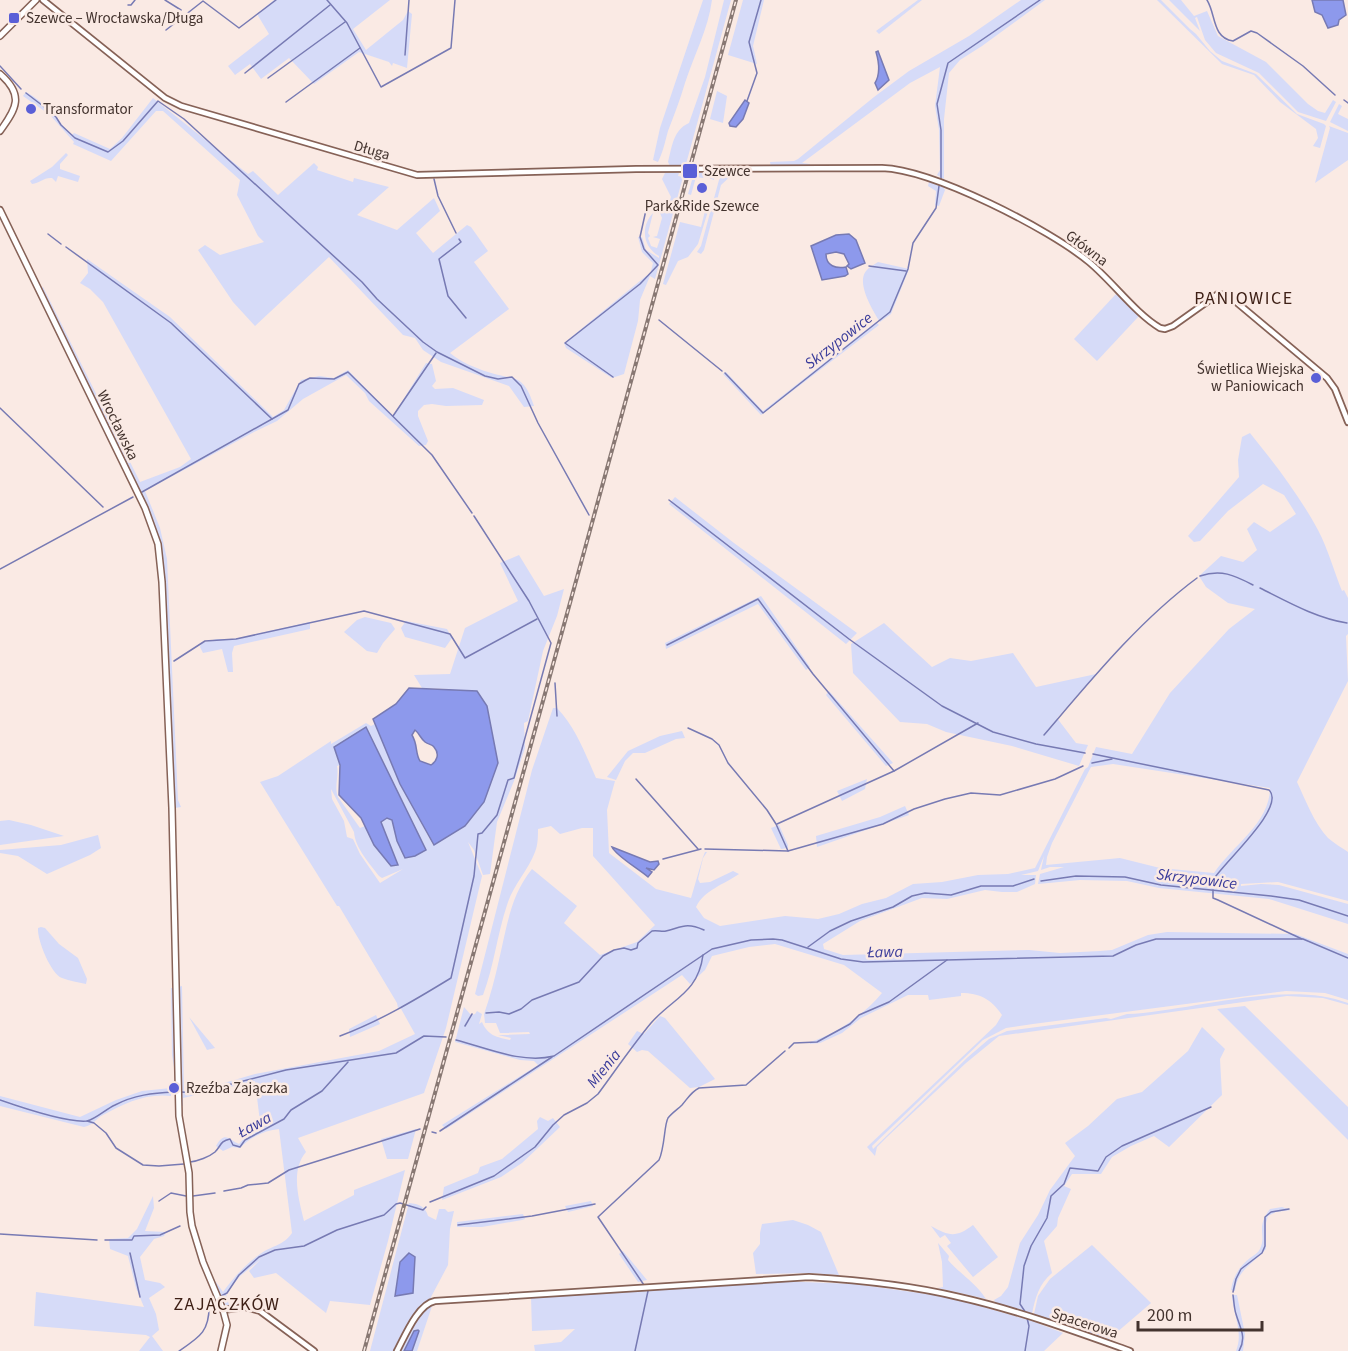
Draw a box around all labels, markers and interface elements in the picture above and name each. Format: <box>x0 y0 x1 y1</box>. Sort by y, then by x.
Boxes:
place label: Szewce – Wrocławska/Długa <box>26 8 203 29</box>
marker: Szewce – Wrocławska/Długa <box>7 11 21 25</box>
place label: Transformator <box>43 99 134 120</box>
marker: Transformator <box>24 102 38 116</box>
street label: Długa <box>351 135 392 166</box>
place label: Szewce <box>704 161 750 182</box>
marker: Szewce <box>681 162 699 180</box>
marker: Park&Ride Szewce <box>695 181 709 195</box>
place label: Park&Ride Szewce <box>645 196 759 217</box>
street label: Główna <box>1061 225 1112 271</box>
district label: PANIOWICE <box>1194 286 1294 311</box>
water label: Skrzypowice <box>800 307 878 374</box>
place label: Świetlica Wiejska w Paniowicach <box>1197 359 1304 397</box>
marker: Świetlica Wiejska w Paniowicach <box>1309 371 1323 385</box>
street label: Wrocławska <box>92 387 144 464</box>
water label: Skrzypowice <box>1155 863 1239 895</box>
water label: Ława <box>866 941 904 963</box>
water label: Mienia <box>582 1044 626 1092</box>
place label: Rzeźba Zajączka <box>186 1078 288 1099</box>
marker: Rzeźba Zajączka <box>167 1081 181 1095</box>
water label: Ława <box>233 1106 276 1144</box>
district label: ZAJĄCZKÓW <box>174 1292 280 1317</box>
scale bar <box>1138 1294 1262 1332</box>
street label: Spacerowa <box>1049 1303 1121 1344</box>
text: 200 m <box>1147 1303 1192 1328</box>

